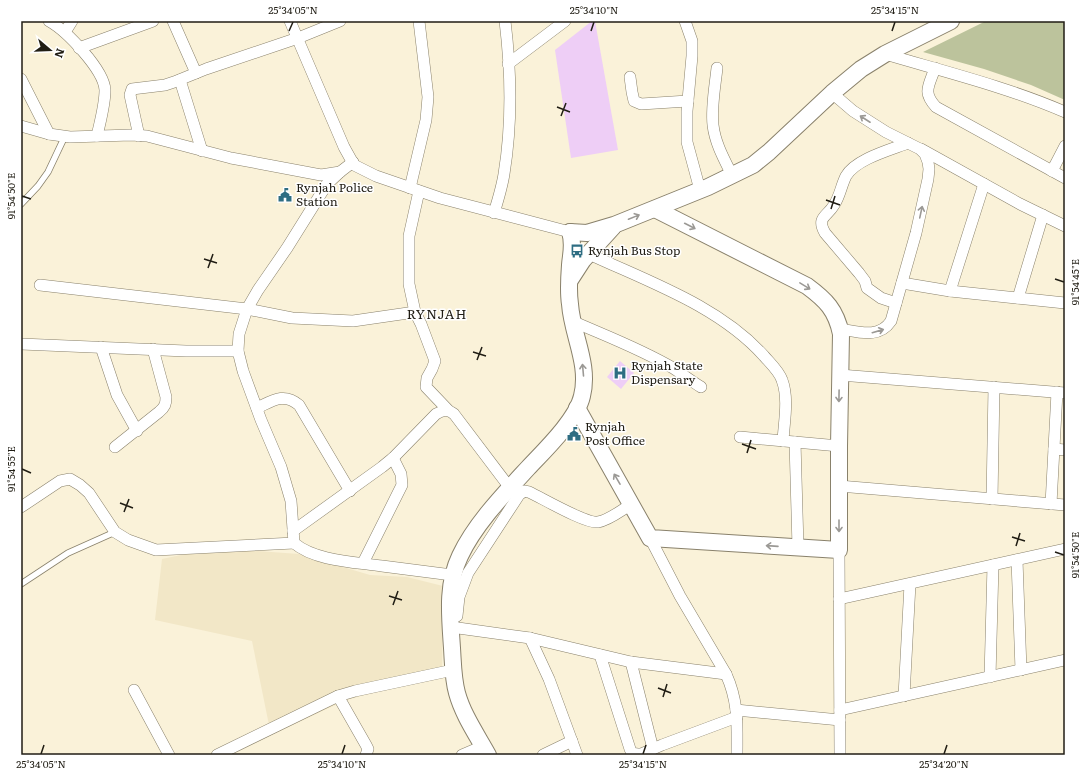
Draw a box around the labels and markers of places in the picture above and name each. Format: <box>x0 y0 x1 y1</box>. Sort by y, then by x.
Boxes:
place label: Rynjah Police Station <box>296 178 373 210</box>
public building icon: Rynjah Police Station <box>277 187 293 203</box>
place label: Rynjah Bus Stop <box>588 241 680 259</box>
bus stop icon: Rynjah Bus Stop <box>569 243 585 259</box>
place label: Rynjah State Dispensary <box>631 356 703 388</box>
hospital icon: Rynjah State Dispensary <box>612 365 628 381</box>
place label: Rynjah Post Office <box>585 417 645 449</box>
public building icon: Rynjah Post Office <box>566 426 582 442</box>

